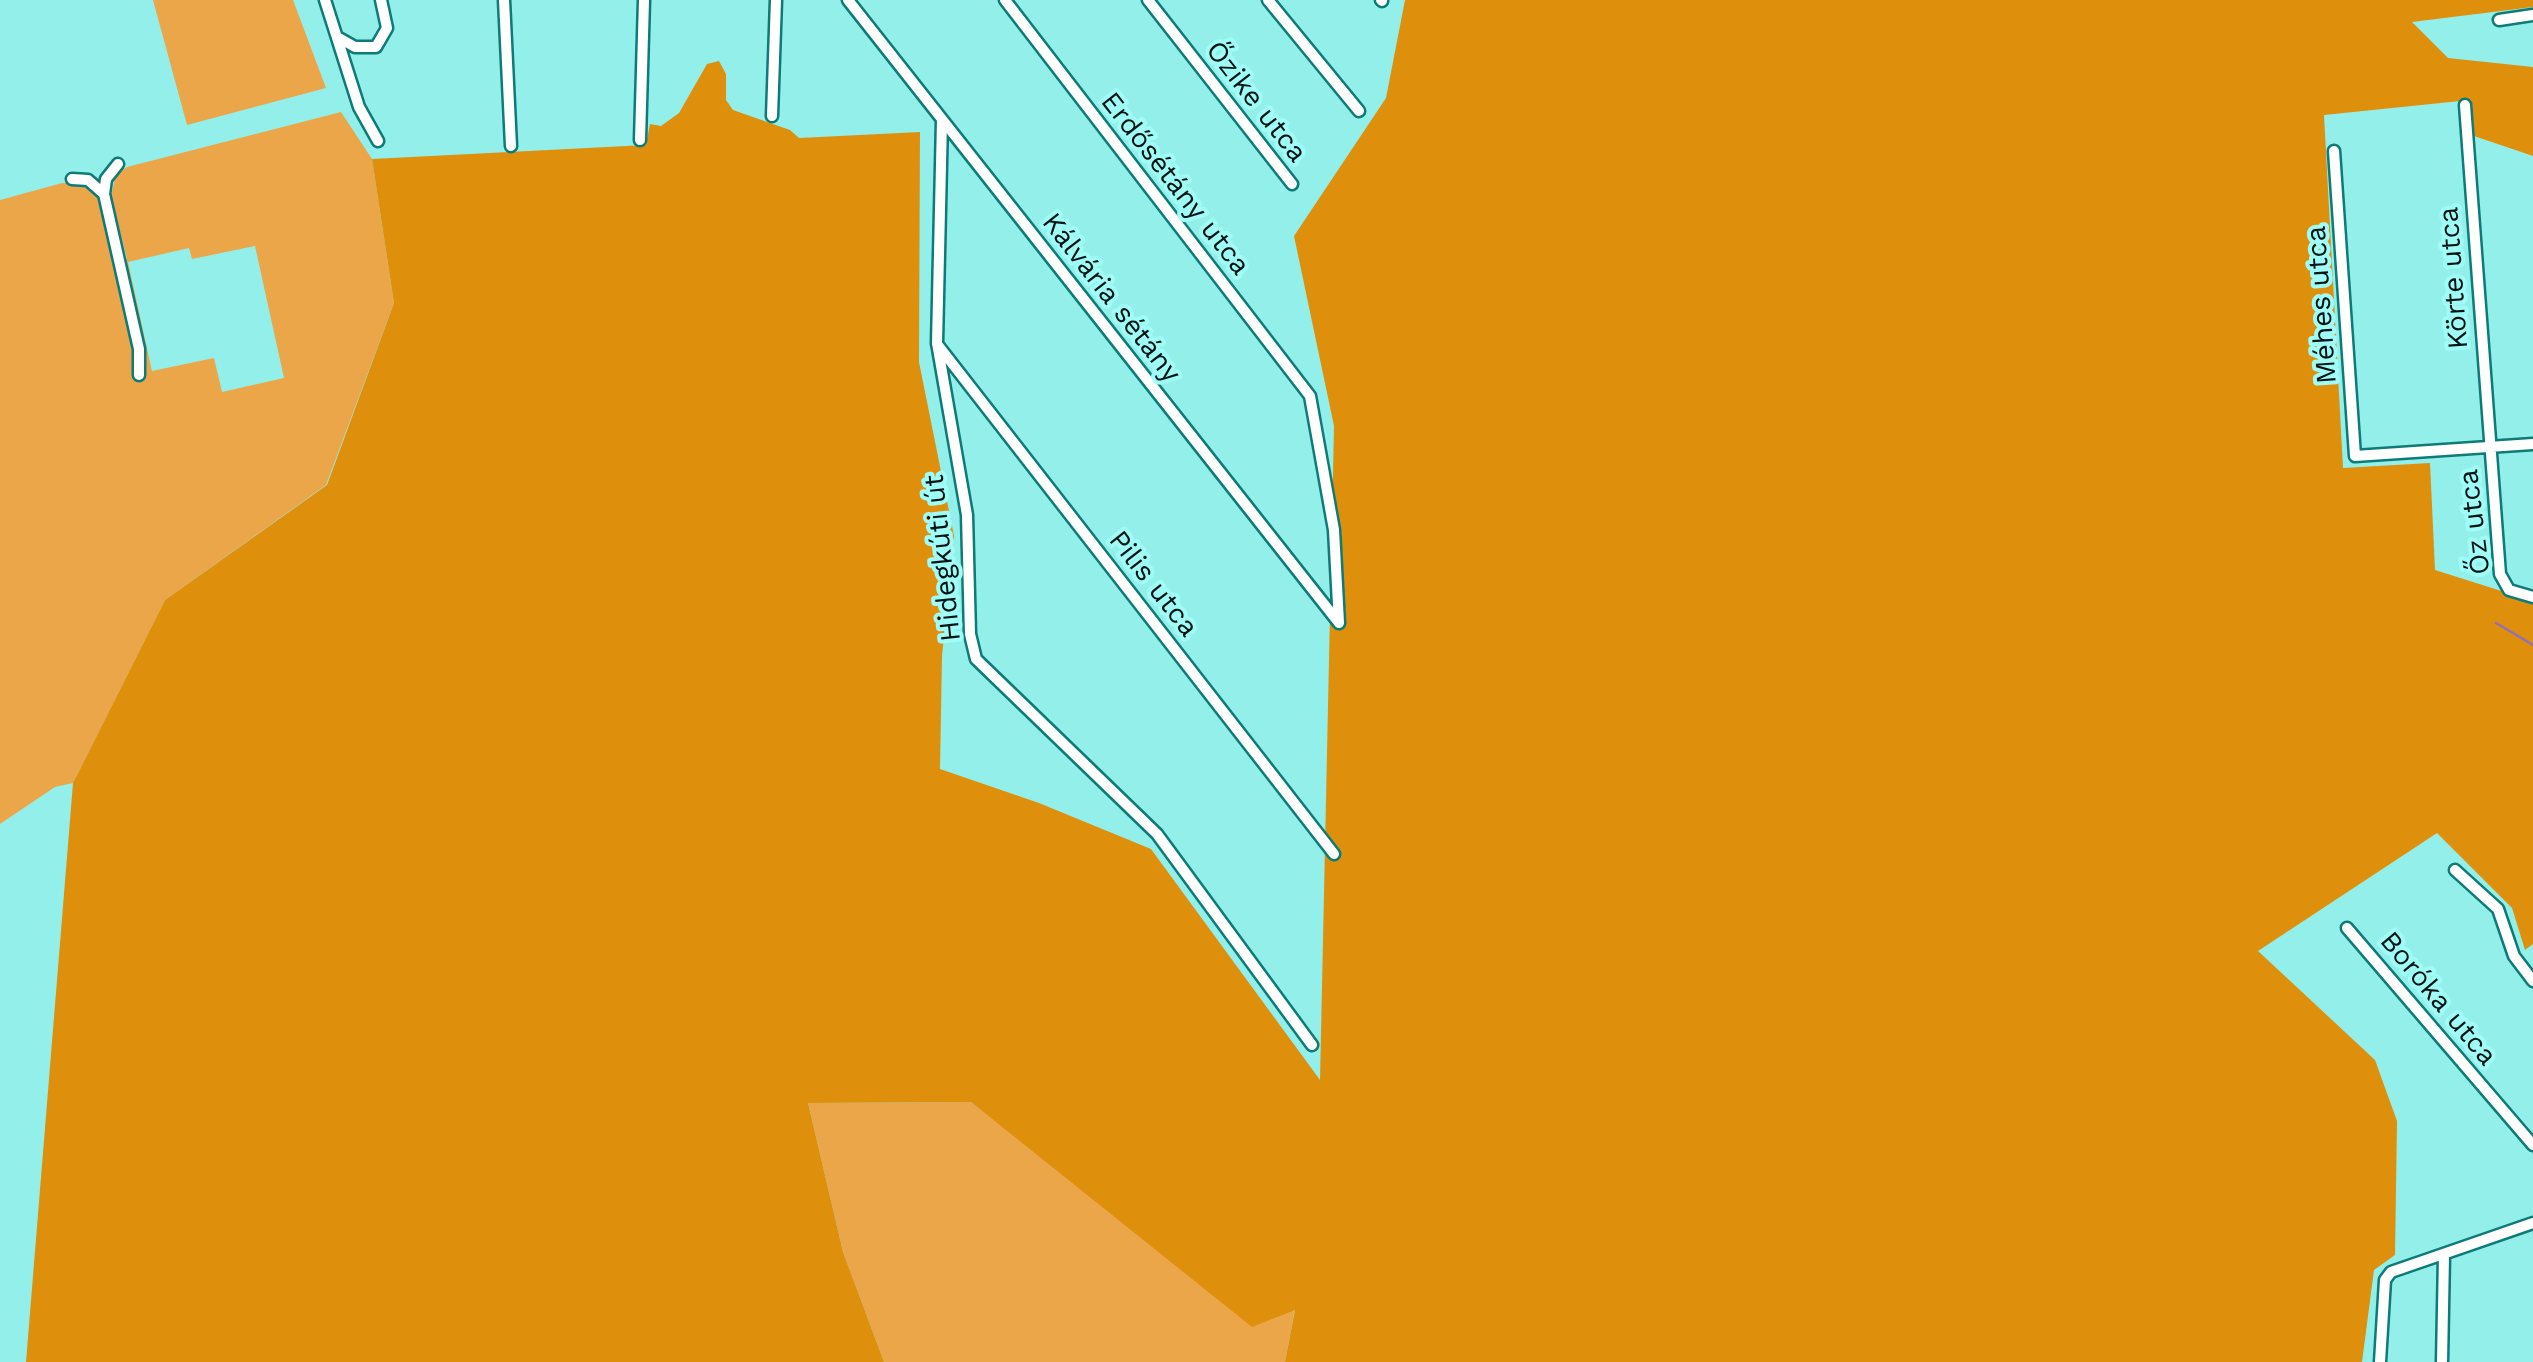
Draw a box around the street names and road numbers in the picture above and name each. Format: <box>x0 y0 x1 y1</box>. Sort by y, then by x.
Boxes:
street label: Őzike utca <box>1198 35 1314 169</box>
street label: Erdősétány utca <box>1093 86 1257 282</box>
street label: Körte utca <box>2432 206 2476 350</box>
street label: Kálvária sétány <box>1034 207 1188 389</box>
street label: Méhes utca <box>2300 225 2344 385</box>
street label: Őz utca <box>2452 467 2498 577</box>
street label: Hidegkúti út <box>918 473 968 643</box>
street label: Pilis utca <box>1101 524 1205 644</box>
street label: Boróka utca <box>2372 925 2504 1073</box>

